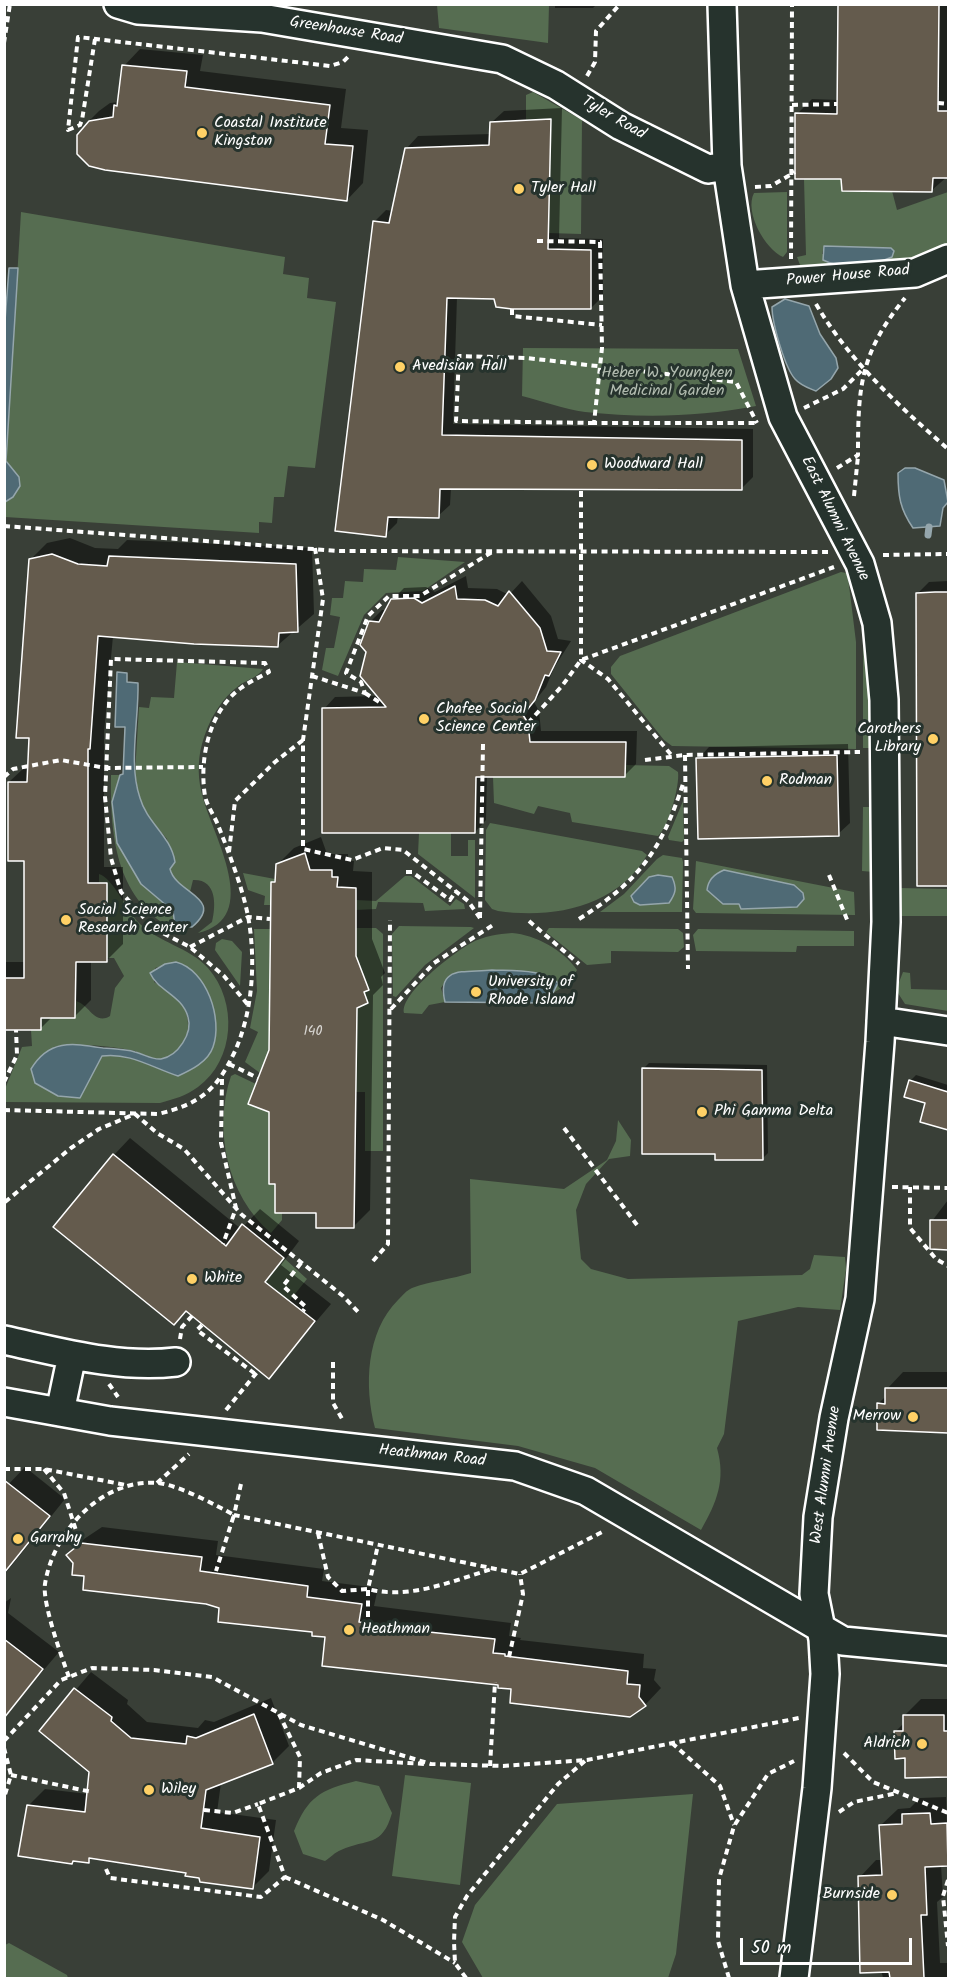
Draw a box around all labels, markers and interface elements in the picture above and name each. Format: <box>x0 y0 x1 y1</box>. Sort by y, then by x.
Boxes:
street label: Greenhouse Road <box>288 14 404 50</box>
street label: Tyler Road <box>577 93 649 145</box>
place label: Coastal Institute Kingston <box>214 114 327 152</box>
marker: Coastal Institute Kingston <box>195 126 209 140</box>
place label: Tyler Hall <box>531 179 596 199</box>
marker: Tyler Hall <box>512 182 526 196</box>
street label: Power House Road <box>786 262 910 292</box>
place label: Avedisian Hall <box>412 357 507 377</box>
marker: Avedisian Hall <box>393 360 407 374</box>
park label: Heber W. Youngken Medicinal Garden <box>601 364 733 402</box>
street label: East Alumni Avenue <box>796 454 872 584</box>
place label: Woodward Hall <box>604 455 703 475</box>
marker: Woodward Hall <box>585 458 599 472</box>
place label: Chafee Social Science Center <box>436 700 536 738</box>
marker: Chafee Social Science Center <box>417 712 431 726</box>
place label: Carothers Library <box>857 720 921 758</box>
marker: Carothers Library <box>926 732 940 746</box>
place label: Rodman <box>779 771 832 791</box>
marker: Rodman <box>760 774 774 788</box>
place label: Social Science Research Center <box>78 901 187 939</box>
marker: Social Science Research Center <box>59 913 73 927</box>
place label: University of Rhode Island <box>488 973 574 1011</box>
marker: University of Rhode Island <box>469 985 483 999</box>
house number: 140 <box>303 1025 323 1041</box>
place label: Phi Gamma Delta <box>714 1102 833 1122</box>
marker: Phi Gamma Delta <box>695 1105 709 1119</box>
place label: White <box>204 1269 242 1289</box>
marker: White <box>185 1272 199 1286</box>
street label: West Alumni Avenue <box>808 1405 846 1545</box>
place label: Merrow <box>853 1407 901 1427</box>
marker: Merrow <box>906 1410 920 1424</box>
street label: Heathman Road <box>378 1442 486 1472</box>
place label: Garrahy <box>30 1529 81 1549</box>
marker: Garrahy <box>11 1532 25 1546</box>
place label: Heathman <box>361 1620 430 1640</box>
marker: Heathman <box>342 1623 356 1637</box>
place label: Aldrich <box>864 1734 910 1754</box>
marker: Aldrich <box>915 1737 929 1751</box>
place label: Wiley <box>161 1780 196 1800</box>
marker: Wiley <box>142 1783 156 1797</box>
place label: Burnside <box>822 1885 880 1905</box>
marker: Burnside <box>885 1888 899 1902</box>
scale bar <box>743 1926 916 1964</box>
text: 50 m <box>751 1934 791 1963</box>

